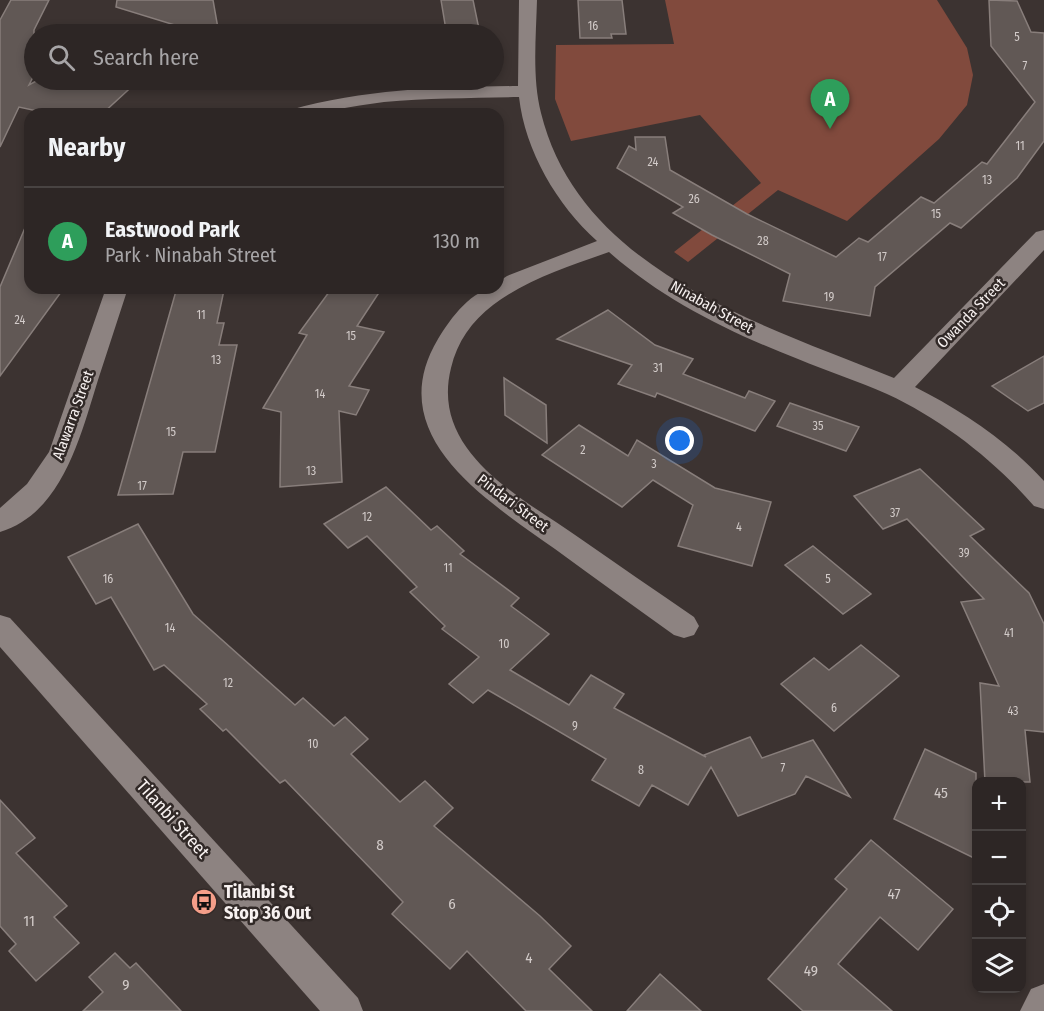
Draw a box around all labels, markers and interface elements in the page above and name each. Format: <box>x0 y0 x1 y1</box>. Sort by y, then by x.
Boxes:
house number: 16 <box>588 19 598 33</box>
search box <box>24 24 504 90</box>
house number: 5 <box>1014 30 1020 44</box>
icon: search <box>45 41 78 74</box>
text: Search here <box>93 44 199 71</box>
house number: 7 <box>1023 59 1028 73</box>
pin: A <box>810 80 850 129</box>
text: Nearby <box>48 132 125 163</box>
house number: 11 <box>1015 139 1025 153</box>
house number: 24 <box>648 155 659 169</box>
house number: 13 <box>982 173 992 187</box>
house number: 26 <box>688 192 700 206</box>
house number: 15 <box>931 207 942 221</box>
text: Eastwood Park <box>105 216 240 243</box>
text: A <box>62 229 73 253</box>
text: 130 m <box>433 229 480 253</box>
house number: 28 <box>757 234 769 248</box>
text: Park · Ninabah Street <box>105 243 276 267</box>
house number: 17 <box>877 250 887 264</box>
street label: Owanda Street <box>933 274 1009 352</box>
street label: Ninabah Street <box>668 277 757 337</box>
house number: 19 <box>824 290 834 304</box>
house number: 11 <box>196 308 206 322</box>
house number: 24 <box>15 313 26 327</box>
house number: 15 <box>346 329 357 343</box>
house number: 13 <box>211 353 221 367</box>
house number: 31 <box>653 361 663 375</box>
street label: Alawarra Street <box>49 368 98 462</box>
house number: 14 <box>315 387 325 401</box>
house number: 35 <box>813 419 824 433</box>
house number: 15 <box>166 425 177 439</box>
your location <box>665 426 694 455</box>
house number: 2 <box>580 443 586 457</box>
house number: 3 <box>651 457 657 471</box>
house number: 13 <box>306 464 316 478</box>
street label: Pindari Street <box>474 470 552 536</box>
house number: 17 <box>137 479 147 493</box>
house number: 37 <box>890 506 900 520</box>
house number: 12 <box>362 510 372 524</box>
house number: 4 <box>736 520 742 534</box>
house number: 39 <box>958 546 970 560</box>
house number: 11 <box>443 561 453 575</box>
house number: 16 <box>103 572 113 586</box>
house number: 5 <box>825 572 831 586</box>
house number: 14 <box>165 621 175 635</box>
house number: 41 <box>1004 626 1014 640</box>
house number: 10 <box>499 637 509 651</box>
house number: 12 <box>223 676 233 690</box>
house number: 6 <box>831 701 837 715</box>
house number: 43 <box>1007 704 1019 718</box>
house number: 9 <box>572 719 578 733</box>
house number: 10 <box>308 737 318 751</box>
house number: 7 <box>781 761 786 775</box>
house number: 8 <box>638 763 644 777</box>
street label: Tilanbi Street <box>132 775 214 863</box>
map controls <box>972 777 1026 993</box>
button: + <box>972 777 1026 831</box>
house number: 45 <box>934 784 948 802</box>
button: − <box>972 831 1026 885</box>
house number: 8 <box>376 836 384 854</box>
place label: Tilanbi St Stop 36 Out <box>224 881 312 924</box>
house number: 47 <box>887 885 901 903</box>
button: locate <box>972 885 1026 939</box>
bus stop icon: Tilanbi St Stop 36 Out <box>189 887 219 917</box>
house number: 6 <box>448 895 456 913</box>
house number: 11 <box>23 912 35 930</box>
button: layers <box>972 939 1026 993</box>
house number: 4 <box>525 949 533 967</box>
house number: 49 <box>804 962 818 980</box>
house number: 9 <box>122 976 130 994</box>

